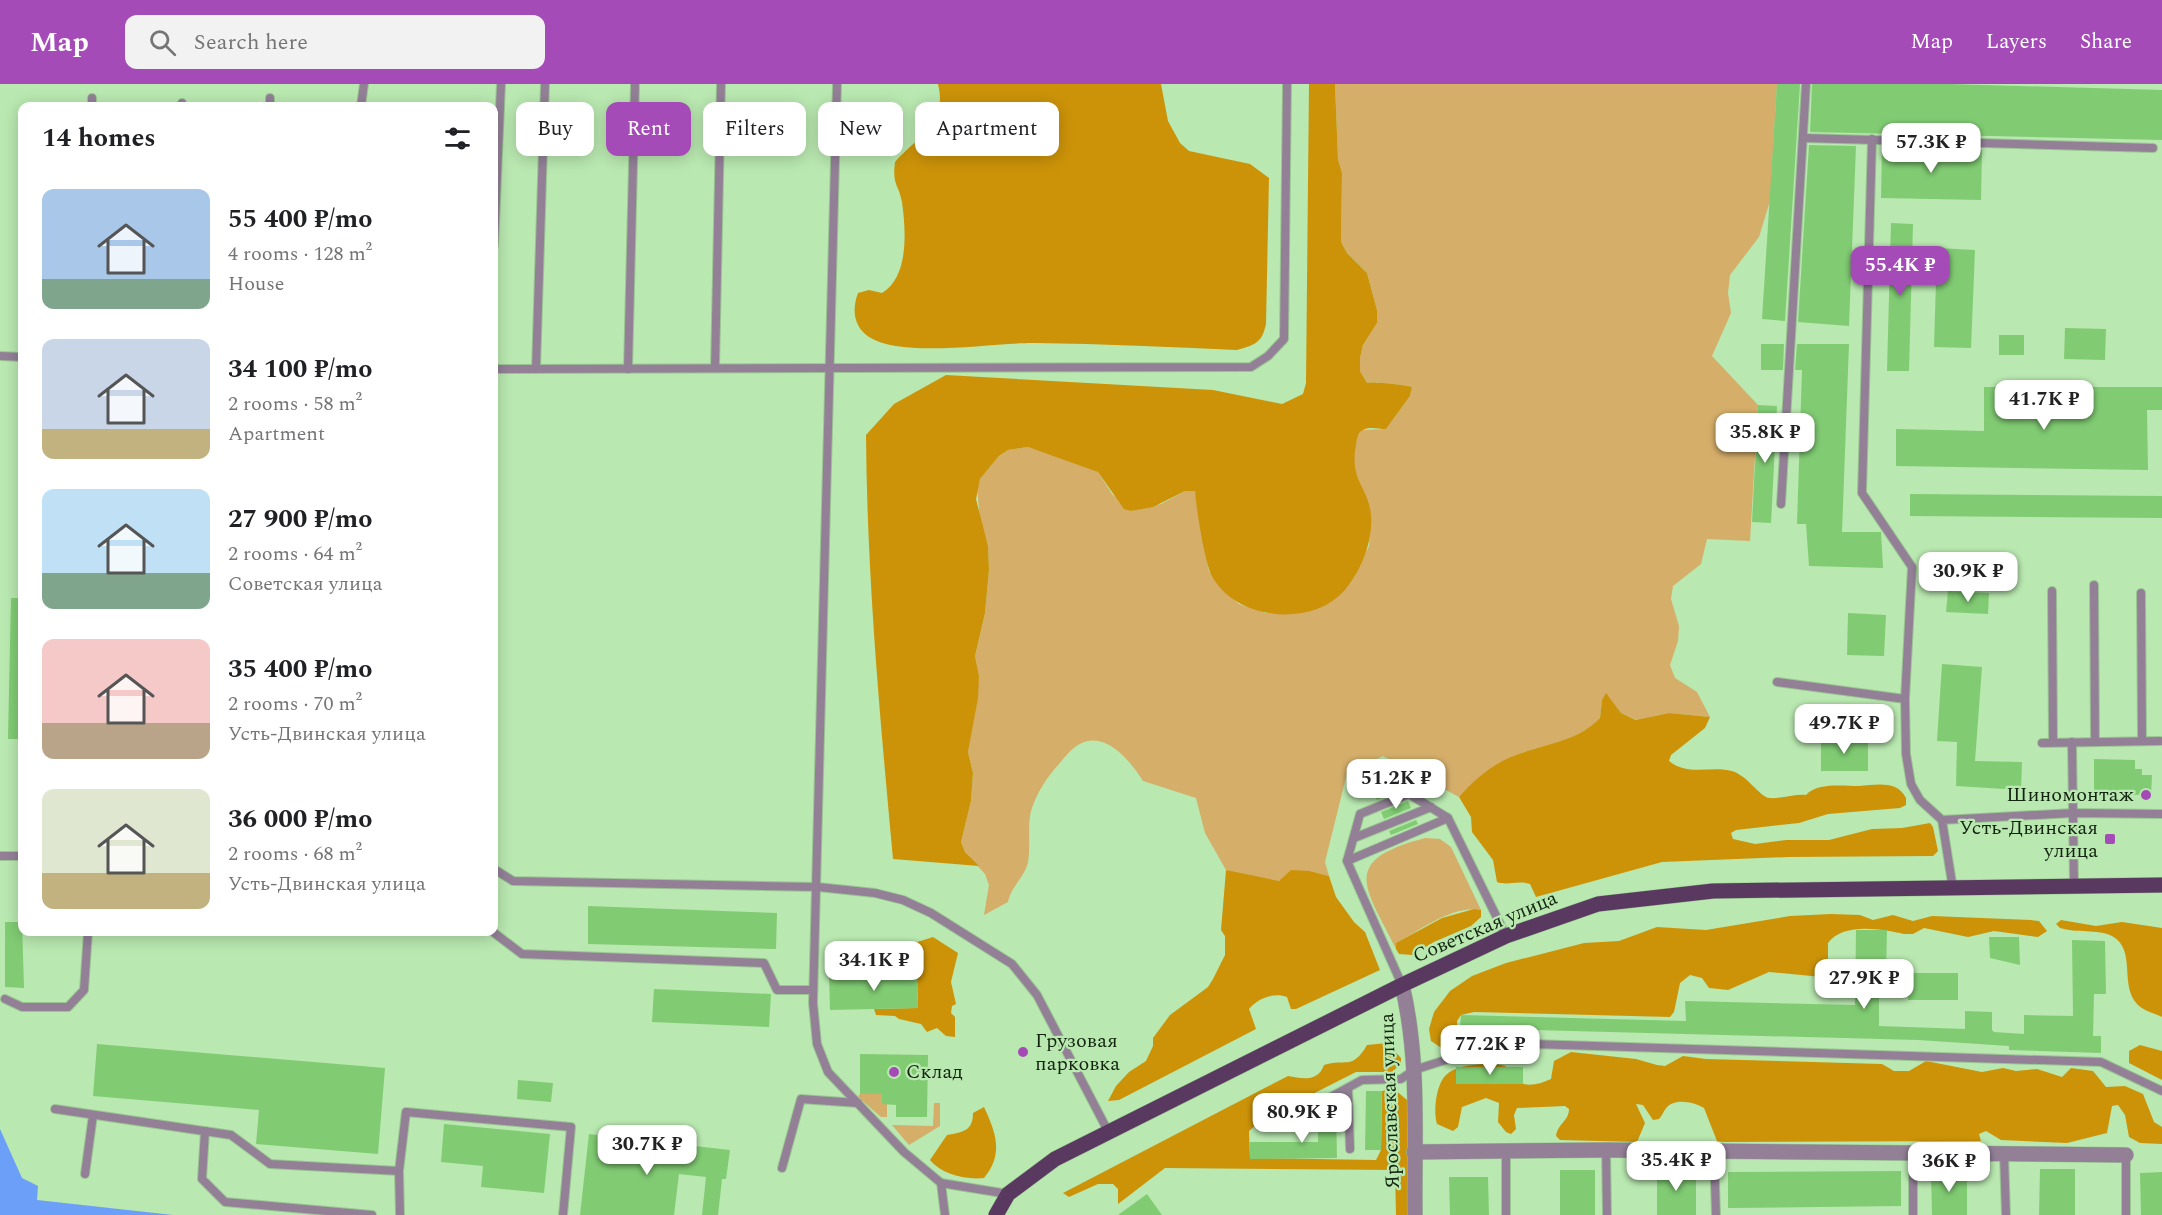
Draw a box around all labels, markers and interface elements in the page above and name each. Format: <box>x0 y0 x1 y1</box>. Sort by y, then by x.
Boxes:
search box <box>125 15 545 69</box>
text: Map <box>30 21 89 64</box>
icon: search <box>146 26 179 59</box>
text: Search here <box>194 26 308 59</box>
text: Map <box>1911 26 1953 58</box>
text: Layers <box>1986 26 2047 58</box>
text: Share <box>2080 26 2132 58</box>
chip: Buy <box>516 102 594 156</box>
chip: Rent <box>606 102 691 156</box>
chip: Filters <box>703 102 806 156</box>
chip: New <box>818 102 903 156</box>
chip: Apartment <box>915 102 1059 156</box>
text: 14 homes <box>42 118 156 158</box>
icon: filters <box>441 122 474 155</box>
pin: 57.3K ₽ <box>1876 123 1986 174</box>
text: 57.3K ₽ <box>1896 127 1966 157</box>
text: 55 400 ₽/mo <box>228 199 372 239</box>
icon: home <box>90 213 162 285</box>
text: 4 rooms · 128 m² <box>228 239 372 269</box>
pin: 55.4K ₽ <box>1845 246 1955 297</box>
text: 55.4K ₽ <box>1865 250 1935 280</box>
text: House <box>228 269 285 299</box>
text: 34 100 ₽/mo <box>228 349 372 389</box>
icon: home <box>90 363 162 435</box>
pin: 41.7K ₽ <box>1989 380 2099 431</box>
text: 41.7K ₽ <box>2009 384 2079 414</box>
text: 2 rooms · 58 m² <box>228 389 362 419</box>
pin: 35.8K ₽ <box>1710 413 1820 464</box>
text: 35.8K ₽ <box>1730 417 1800 447</box>
text: Apartment <box>228 419 325 449</box>
text: 27 900 ₽/mo <box>228 499 372 539</box>
icon: home <box>90 513 162 585</box>
text: 2 rooms · 64 m² <box>228 539 362 569</box>
pin: 30.9K ₽ <box>1913 552 2023 603</box>
text: 30.9K ₽ <box>1933 556 2003 586</box>
text: Советская улица <box>228 569 383 599</box>
text: 35 400 ₽/mo <box>228 649 372 689</box>
icon: home <box>90 663 162 735</box>
text: 2 rooms · 70 m² <box>228 689 362 719</box>
pin: 49.7K ₽ <box>1789 704 1899 755</box>
text: 49.7K ₽ <box>1809 708 1879 738</box>
text: Усть-Двинская улица <box>228 719 426 749</box>
pin: 51.2K ₽ <box>1341 759 1451 810</box>
text: 51.2K ₽ <box>1361 763 1431 793</box>
place label: Шиномонтаж <box>2006 780 2134 810</box>
marker: Шиномонтаж <box>2139 788 2153 802</box>
text: 36 000 ₽/mo <box>228 799 372 839</box>
icon: home <box>90 813 162 885</box>
place label: Усть-Двинская улица <box>1959 813 2098 866</box>
marker: Усть-Двинская улица <box>2103 832 2117 846</box>
text: 2 rooms · 68 m² <box>228 839 362 869</box>
text: Усть-Двинская улица <box>228 869 426 899</box>
street label: Советская улица <box>1408 883 1562 971</box>
pin: 34.1K ₽ <box>819 941 929 992</box>
text: 34.1K ₽ <box>839 945 909 975</box>
pin: 27.9K ₽ <box>1809 959 1919 1010</box>
text: 27.9K ₽ <box>1829 963 1899 993</box>
street label: Ярославская улица <box>1372 1012 1408 1190</box>
pin: 77.2K ₽ <box>1435 1025 1545 1076</box>
place label: Грузовая парковка <box>1035 1026 1120 1079</box>
text: 77.2K ₽ <box>1455 1029 1525 1059</box>
marker: Грузовая парковка <box>1016 1045 1030 1059</box>
place label: Склад <box>906 1057 963 1087</box>
marker: Склад <box>887 1065 901 1079</box>
pin: 80.9K ₽ <box>1247 1093 1357 1144</box>
text: 80.9K ₽ <box>1267 1097 1337 1127</box>
pin: 30.7K ₽ <box>592 1125 702 1176</box>
text: 30.7K ₽ <box>612 1129 682 1159</box>
pin: 35.4K ₽ <box>1621 1141 1731 1192</box>
pin: 36K ₽ <box>1907 1142 1991 1193</box>
text: 35.4K ₽ <box>1641 1145 1711 1175</box>
text: 36K ₽ <box>1922 1146 1976 1176</box>

